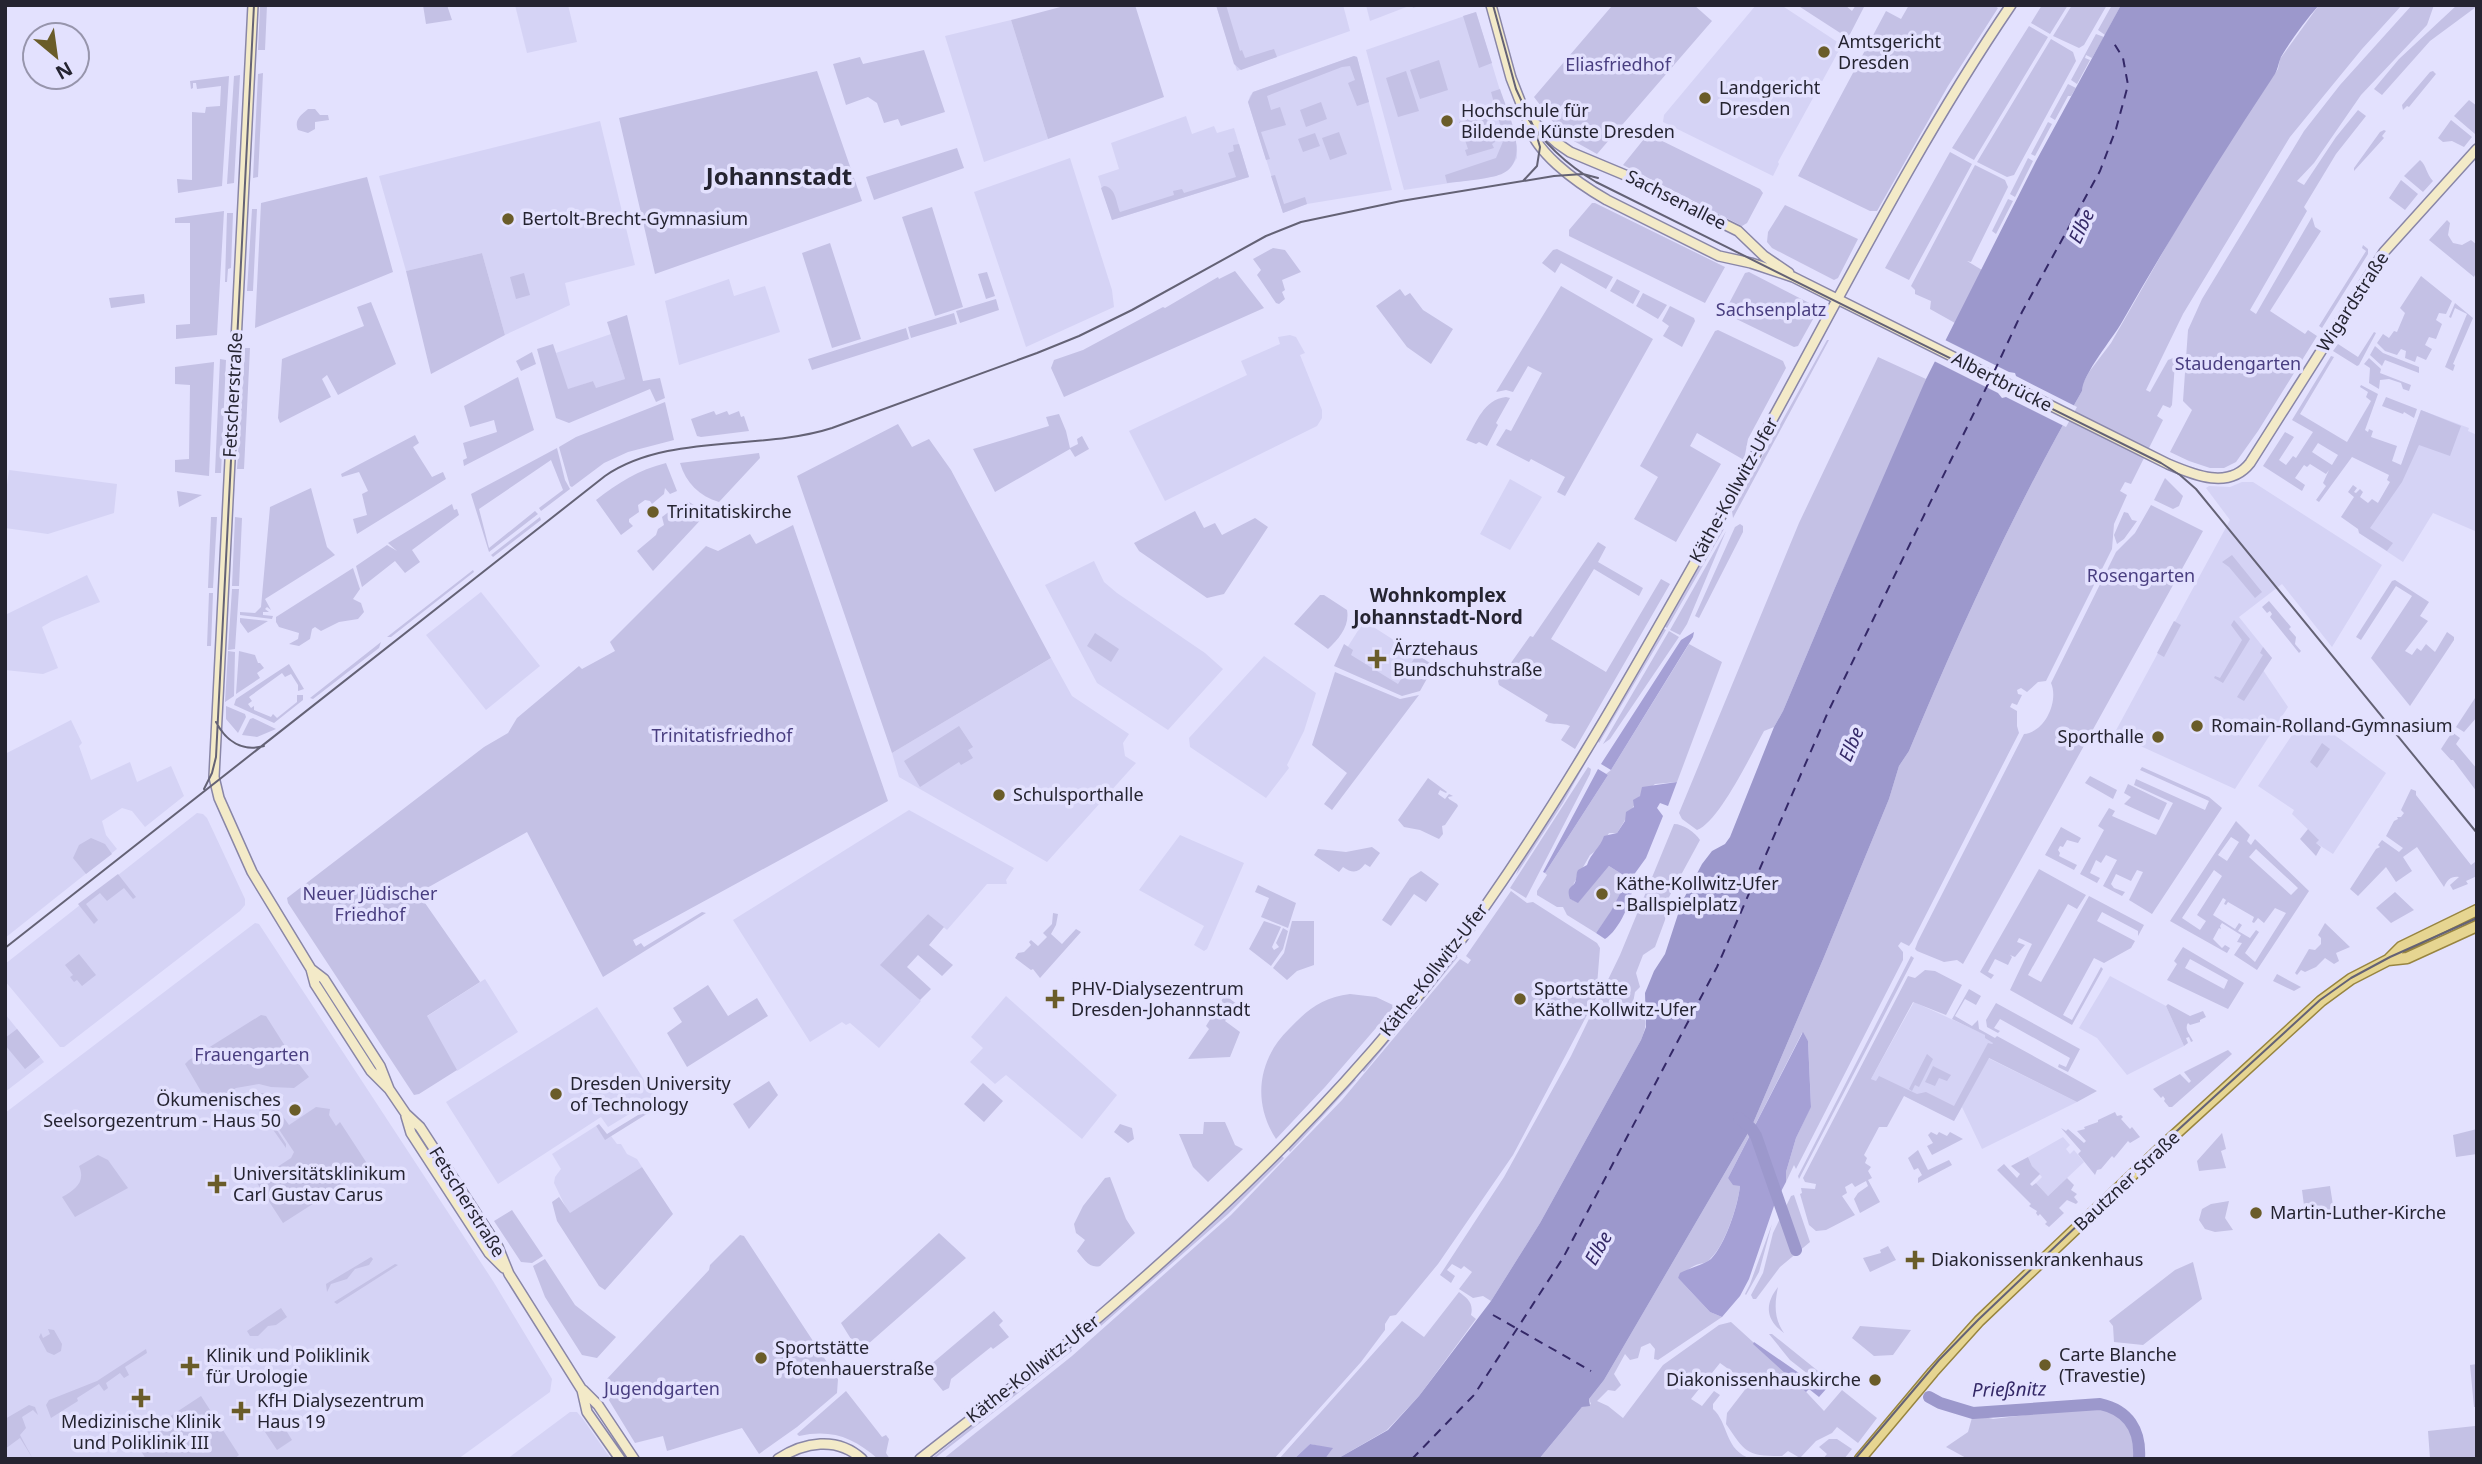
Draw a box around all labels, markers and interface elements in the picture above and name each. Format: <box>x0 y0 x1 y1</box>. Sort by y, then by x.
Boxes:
north arrow <box>21 21 91 91</box>
place label: Amtsgericht Dresden <box>1838 29 1942 74</box>
marker: Amtsgericht Dresden <box>1816 44 1832 60</box>
park label: Eliasfriedhof <box>1565 52 1672 76</box>
text: N <box>51 56 77 86</box>
place label: Landgericht Dresden <box>1719 75 1821 120</box>
marker: Landgericht Dresden <box>1697 90 1713 106</box>
place label: Hochschule für Bildende Künste Dresden <box>1461 98 1675 143</box>
marker: Hochschule für Bildende Künste Dresden <box>1439 113 1455 129</box>
district label: Johannstadt <box>704 159 852 192</box>
street label: Sachsenallee <box>1622 164 1731 235</box>
water label: Elbe <box>2062 205 2100 247</box>
place label: Bertolt-Brecht-Gymnasium <box>522 206 748 230</box>
marker: Bertolt-Brecht-Gymnasium <box>500 211 516 227</box>
street label: Wigardstraße <box>2311 247 2393 356</box>
park label: Sachsenplatz <box>1716 297 1826 321</box>
street label: Fetscherstraße <box>217 332 247 458</box>
street label: Albertbrücke <box>1948 346 2057 417</box>
park label: Staudengarten <box>2175 351 2301 375</box>
street label: Käthe-Kollwitz-Ufer <box>1683 412 1783 566</box>
place label: Trinitatiskirche <box>667 499 792 523</box>
marker: Trinitatiskirche <box>645 504 661 520</box>
park label: Rosengarten <box>2087 563 2195 587</box>
district label: Wohnkomplex Johannstadt-Nord <box>1351 582 1523 630</box>
place label: Ärztehaus Bundschuhstraße <box>1393 636 1542 681</box>
marker: Ärztehaus Bundschuhstraße <box>1367 649 1387 669</box>
place label: Romain-Rolland-Gymnasium <box>2211 713 2453 737</box>
marker: Romain-Rolland-Gymnasium <box>2189 718 2205 734</box>
park label: Trinitatisfriedhof <box>651 723 793 747</box>
water label: Elbe <box>1832 723 1870 765</box>
place label: Sporthalle <box>2058 724 2144 748</box>
marker: Sporthalle <box>2150 729 2166 745</box>
place label: Schulsporthalle <box>1013 782 1144 806</box>
marker: Schulsporthalle <box>991 787 1007 803</box>
place label: Käthe-Kollwitz-Ufer - Ballspielplatz <box>1616 871 1779 916</box>
park label: Neuer Jüdischer Friedhof <box>303 881 438 926</box>
marker: Käthe-Kollwitz-Ufer - Ballspielplatz <box>1594 886 1610 902</box>
street label: Käthe-Kollwitz-Ufer <box>1374 897 1493 1041</box>
place label: PHV-Dialysezentrum Dresden-Johannstadt <box>1071 976 1251 1021</box>
place label: Sportstätte Käthe-Kollwitz-Ufer <box>1534 976 1697 1021</box>
marker: PHV-Dialysezentrum Dresden-Johannstadt <box>1045 989 1065 1009</box>
marker: Sportstätte Käthe-Kollwitz-Ufer <box>1512 991 1528 1007</box>
park label: Frauengarten <box>194 1042 310 1066</box>
place label: Dresden University of Technology <box>570 1071 731 1116</box>
marker: Dresden University of Technology <box>548 1086 564 1102</box>
place label: Ökumenisches Seelsorgezentrum - Haus 50 <box>43 1087 281 1132</box>
marker: Ökumenisches Seelsorgezentrum - Haus 50 <box>287 1102 303 1118</box>
street label: Bautzner Straße <box>2068 1125 2184 1236</box>
street label: Fetscherstraße <box>424 1142 511 1261</box>
place label: Universitätsklinikum Carl Gustav Carus <box>233 1161 406 1206</box>
marker: Universitätsklinikum Carl Gustav Carus <box>207 1174 227 1194</box>
place label: Martin-Luther-Kirche <box>2270 1200 2446 1224</box>
marker: Martin-Luther-Kirche <box>2248 1205 2264 1221</box>
water label: Elbe <box>1578 1226 1618 1270</box>
place label: Diakonissenkrankenhaus <box>1931 1247 2143 1271</box>
marker: Diakonissenkrankenhaus <box>1905 1250 1925 1270</box>
street label: Käthe-Kollwitz-Ufer <box>961 1308 1104 1428</box>
place label: Sportstätte Pfotenhauerstraße <box>775 1335 934 1380</box>
place label: Carte Blanche (Travestie) <box>2059 1342 2177 1387</box>
place label: Klinik und Poliklinik für Urologie <box>206 1343 370 1388</box>
marker: Sportstätte Pfotenhauerstraße <box>753 1350 769 1366</box>
marker: Klinik und Poliklinik für Urologie <box>180 1356 200 1376</box>
marker: Carte Blanche (Travestie) <box>2037 1357 2053 1373</box>
place label: Diakonissenhauskirche <box>1666 1367 1861 1391</box>
marker: Diakonissenhauskirche <box>1867 1372 1883 1388</box>
water label: Prießnitz <box>1972 1375 2047 1403</box>
park label: Jugendgarten <box>602 1376 720 1400</box>
marker: Medizinische Klinik und Poliklinik III <box>131 1388 151 1408</box>
place label: KfH Dialysezentrum Haus 19 <box>257 1388 424 1433</box>
marker: KfH Dialysezentrum Haus 19 <box>231 1401 251 1421</box>
place label: Medizinische Klinik und Poliklinik III <box>61 1409 221 1454</box>

